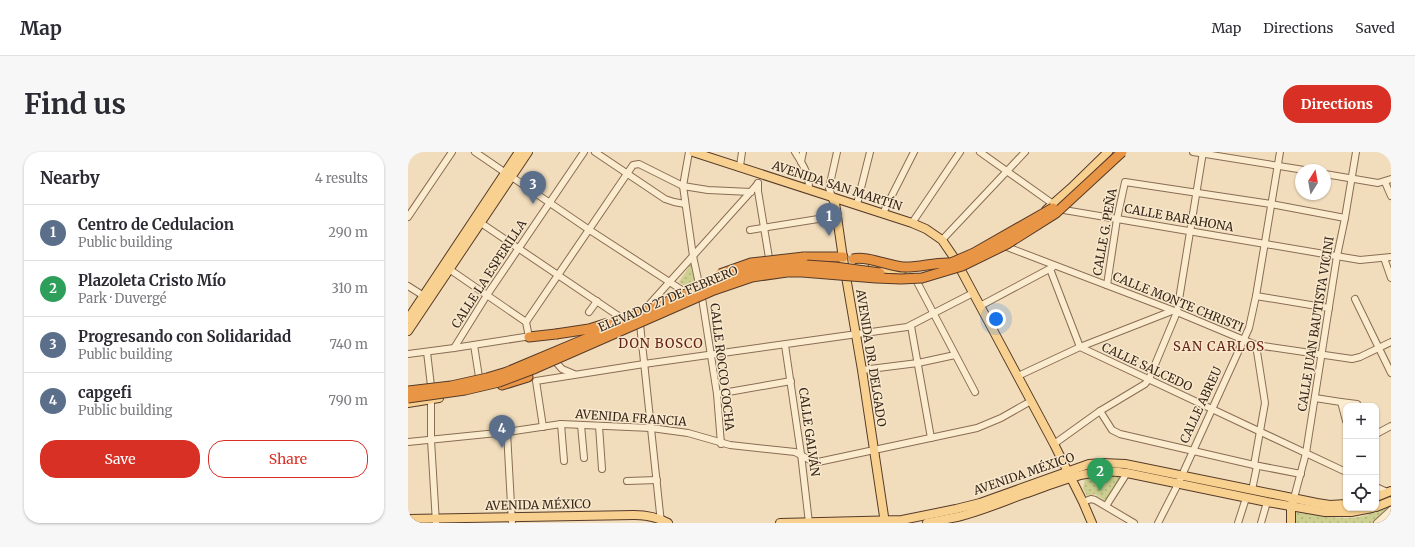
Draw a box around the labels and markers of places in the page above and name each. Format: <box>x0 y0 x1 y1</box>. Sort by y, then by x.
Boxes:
pin: 3 <box>520 171 546 204</box>
pin: 1 <box>816 203 842 236</box>
pin: 4 <box>489 415 515 448</box>
pin: 2 <box>1087 458 1113 491</box>

